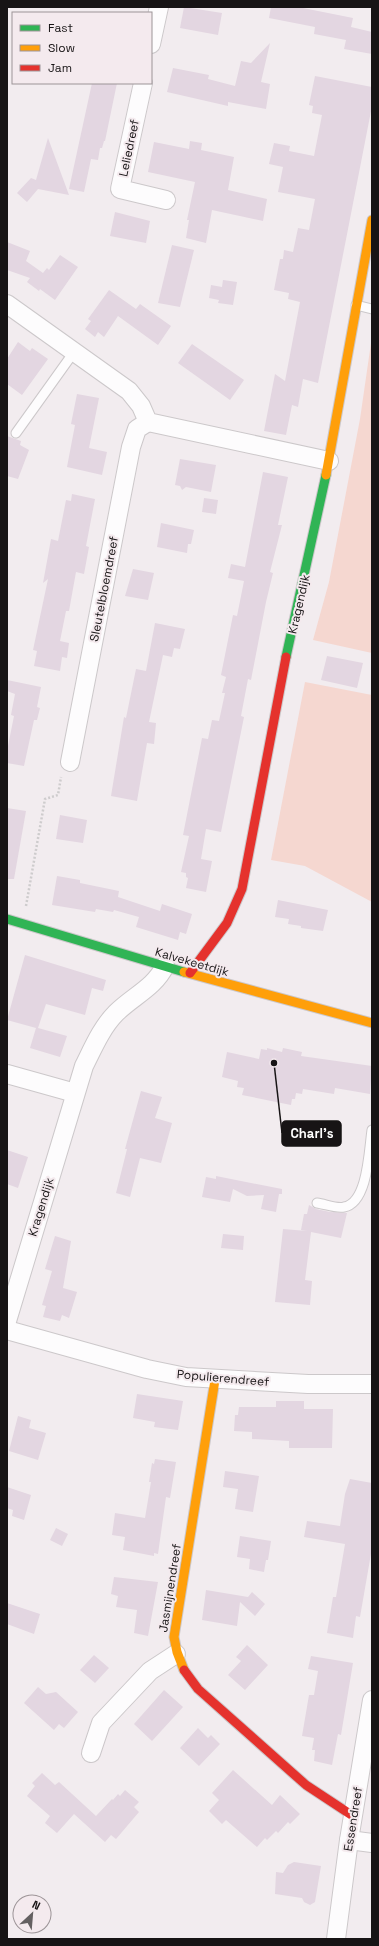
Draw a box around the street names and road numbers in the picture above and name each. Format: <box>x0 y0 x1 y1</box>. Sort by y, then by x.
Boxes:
street label: Leliedreef <box>115 118 143 178</box>
street label: Sleutelbloemdreef <box>86 535 122 643</box>
street label: Kragendijk <box>284 572 314 635</box>
street label: Kalvekeetdijk <box>153 944 231 980</box>
street label: Kragendijk <box>24 1175 58 1238</box>
street label: Populierendreef <box>176 1366 270 1390</box>
street label: Jasmijnendreef <box>155 1543 185 1633</box>
street label: Essendreef <box>340 1786 366 1852</box>

